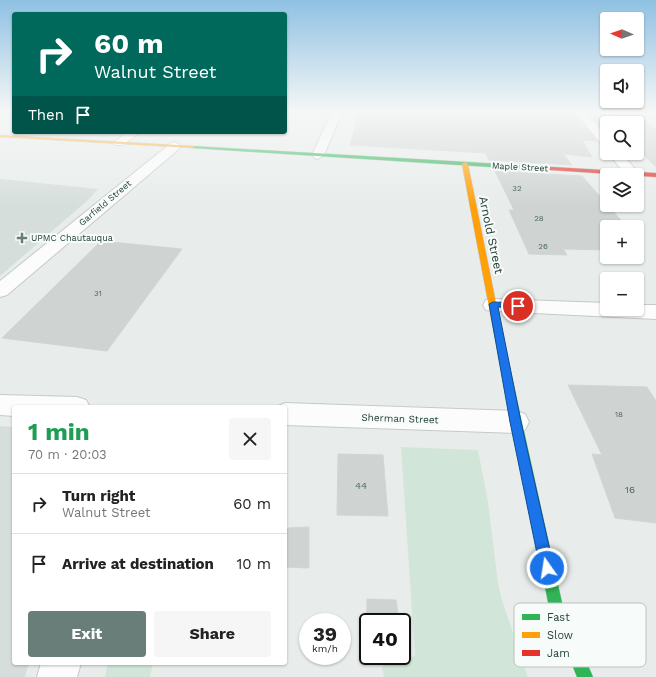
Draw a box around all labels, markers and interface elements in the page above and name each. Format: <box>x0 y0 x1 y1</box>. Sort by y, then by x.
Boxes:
north arrow <box>600 12 644 56</box>
map controls <box>600 12 644 316</box>
text: 60 m <box>94 27 164 60</box>
icon: right <box>28 28 80 80</box>
text: Walnut Street <box>94 61 216 82</box>
button: sound <box>600 64 644 108</box>
icon: arrive <box>72 104 94 126</box>
text: Then <box>28 106 64 124</box>
button: search <box>600 116 644 160</box>
street label: Maple Street <box>492 161 549 173</box>
button: layers <box>600 168 644 212</box>
street label: Garfield Street <box>77 178 133 228</box>
house number: 32 <box>512 184 522 193</box>
street label: Arnold Street <box>476 195 506 275</box>
house number: 28 <box>534 214 544 223</box>
button: + <box>600 220 644 264</box>
marker: UPMC Chautauqua <box>16 232 28 244</box>
place label: UPMC Chautauqua <box>31 233 113 243</box>
house number: 26 <box>538 242 548 251</box>
button: − <box>600 272 644 316</box>
house number: 31 <box>94 289 102 298</box>
pin <box>501 289 535 323</box>
icon: arrive <box>507 295 529 317</box>
house number: 18 <box>615 410 623 419</box>
street label: Sherman Street <box>361 412 440 425</box>
text: 1 min <box>28 418 90 446</box>
button: close <box>229 418 271 460</box>
text: 70 m · 20:03 <box>28 447 107 462</box>
house number: 44 <box>355 480 367 491</box>
house number: 16 <box>625 484 635 495</box>
text: Turn right <box>62 487 135 505</box>
icon: right <box>28 493 50 515</box>
text: 60 m <box>233 495 271 513</box>
text: Walnut Street <box>62 505 150 520</box>
position arrow <box>526 547 568 589</box>
icon: arrive <box>28 553 50 575</box>
text: Arrive at destination <box>62 555 214 573</box>
text: 10 m <box>236 555 271 573</box>
legend <box>514 603 646 667</box>
button: Exit <box>28 611 146 657</box>
button: Share <box>154 611 271 657</box>
text: Fast <box>547 611 570 624</box>
speed limit sign: 40 <box>359 613 411 665</box>
text: 39 <box>313 622 337 646</box>
text: Slow <box>547 629 573 642</box>
text: km/h <box>312 643 338 654</box>
text: Jam <box>547 647 570 660</box>

